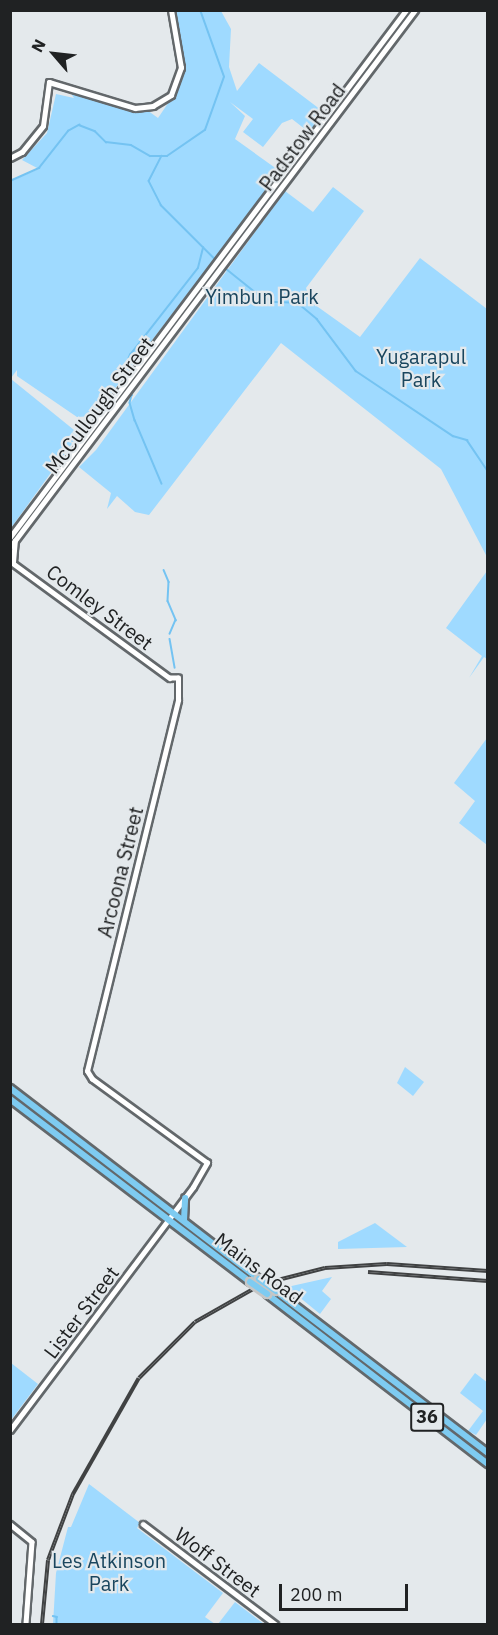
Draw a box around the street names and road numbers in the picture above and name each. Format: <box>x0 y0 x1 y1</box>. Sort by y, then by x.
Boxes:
street label: Padstow Road <box>254 79 350 195</box>
street label: McCullough Street <box>40 332 158 478</box>
street label: Comley Street <box>42 559 158 655</box>
street label: Arcoona Street <box>92 804 148 940</box>
street label: Mains Road <box>210 1227 308 1309</box>
street label: Lister Street <box>38 1261 124 1363</box>
road number: 36 <box>409 1402 445 1432</box>
street label: Woff Street <box>170 1522 266 1602</box>

